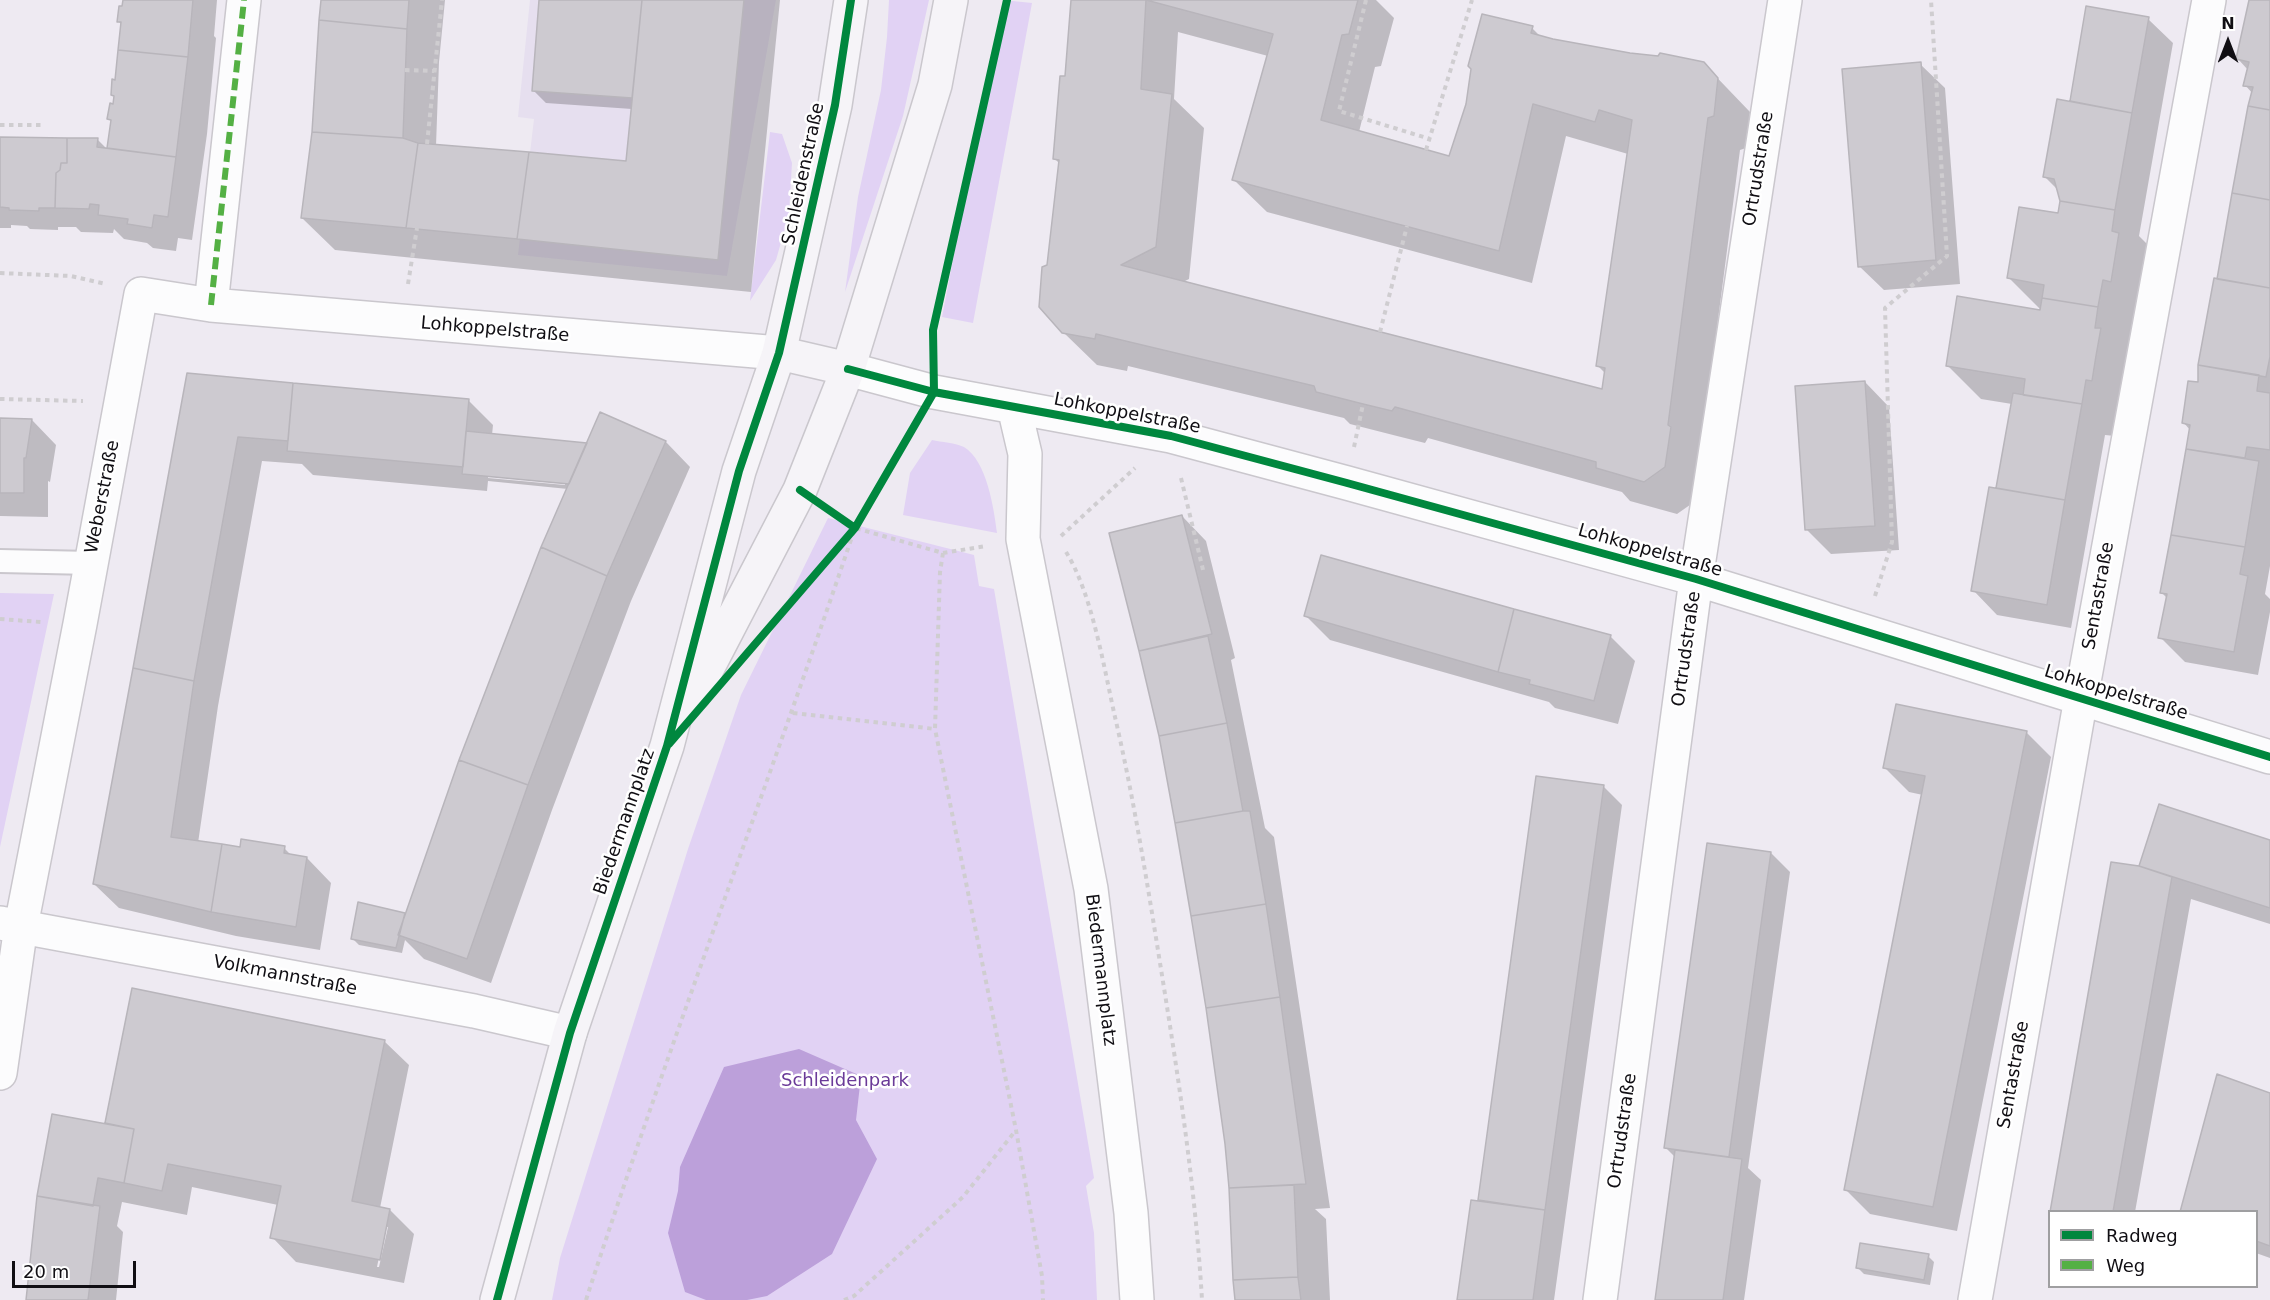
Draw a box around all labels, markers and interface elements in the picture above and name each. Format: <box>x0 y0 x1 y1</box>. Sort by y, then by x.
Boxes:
north arrow <box>2198 12 2258 72</box>
text: N <box>2221 14 2235 33</box>
street label: Schleidenstraße <box>778 101 830 247</box>
street label: Ortrudstraße <box>1739 110 1779 228</box>
street label: Lohkoppelstraße <box>420 313 570 347</box>
street label: Lohkoppelstraße <box>1052 389 1202 439</box>
street label: Weberstraße <box>81 438 125 556</box>
street label: Lohkoppelstraße <box>1575 520 1725 582</box>
street label: Sentastraße <box>2079 540 2119 652</box>
street label: Ortrudstraße <box>1668 590 1706 708</box>
street label: Lohkoppelstraße <box>2042 661 2190 725</box>
street label: Biedermannplatz <box>590 746 660 898</box>
street label: Biedermannplatz <box>1080 893 1120 1047</box>
street label: Volkmannstraße <box>211 951 359 1001</box>
street label: Sentastraße <box>1994 1019 2034 1131</box>
park label: Schleidenpark <box>781 1070 909 1092</box>
street label: Ortrudstraße <box>1604 1072 1642 1190</box>
legend <box>2048 1210 2258 1288</box>
text: Radweg <box>2106 1225 2178 1246</box>
scale bar <box>15 1249 140 1287</box>
text: Weg <box>2106 1255 2145 1276</box>
text: 20 m <box>23 1261 69 1282</box>

